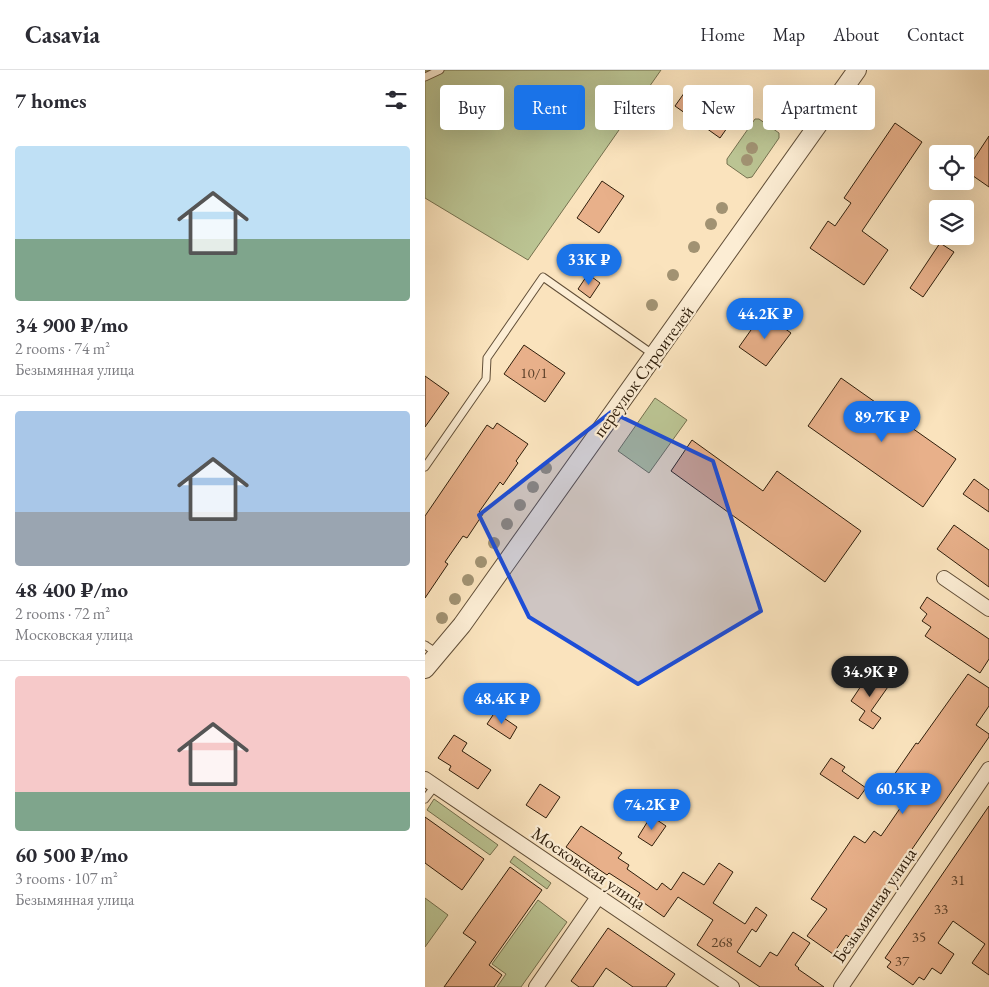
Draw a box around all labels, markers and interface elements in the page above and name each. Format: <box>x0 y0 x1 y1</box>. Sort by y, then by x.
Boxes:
text: Casavia <box>25 19 100 50</box>
text: Home <box>700 23 745 46</box>
text: Map <box>773 23 805 46</box>
text: About <box>833 23 879 46</box>
text: Contact <box>907 23 964 46</box>
chip: Buy <box>440 85 504 130</box>
chip: Rent <box>514 85 585 130</box>
chip: Filters <box>595 85 673 130</box>
chip: New <box>683 85 753 130</box>
chip: Apartment <box>763 85 875 130</box>
icon: filters <box>382 86 410 114</box>
text: 7 homes <box>15 87 87 114</box>
map controls <box>929 145 974 245</box>
button: locate <box>929 145 974 190</box>
icon: home <box>168 178 258 268</box>
button: layers <box>929 200 974 245</box>
pin: 33K ₽ <box>554 244 624 286</box>
text: 33K ₽ <box>568 249 610 270</box>
pin: 44.2K ₽ <box>719 298 811 340</box>
street label: переулок Строителей <box>588 300 699 441</box>
text: 44.2K ₽ <box>737 303 793 324</box>
text: 34 900 ₽/mo <box>15 311 128 338</box>
text: 2 rooms · 74 m² <box>15 338 110 359</box>
text: Безымянная улица <box>15 359 134 380</box>
house number: 10/1 <box>520 363 548 382</box>
pin: 89.7K ₽ <box>836 400 928 443</box>
text: 89.7K ₽ <box>854 406 910 427</box>
icon: home <box>168 444 258 534</box>
text: 48 400 ₽/mo <box>15 576 128 603</box>
text: 2 rooms · 72 m² <box>15 603 110 624</box>
text: Московская улица <box>15 624 133 645</box>
pin: 34.9K ₽ <box>824 656 916 698</box>
text: 34.9K ₽ <box>842 661 898 682</box>
pin: 48.4K ₽ <box>456 682 548 725</box>
text: 48.4K ₽ <box>474 688 530 709</box>
icon: home <box>168 709 258 799</box>
pin: 60.5K ₽ <box>857 772 949 815</box>
text: 60.5K ₽ <box>875 778 931 799</box>
pin: 74.2K ₽ <box>606 788 698 831</box>
text: 74.2K ₽ <box>624 794 680 815</box>
street label: Московская улица <box>527 821 651 915</box>
text: 60 500 ₽/mo <box>15 841 128 868</box>
street label: Безымянная улица <box>827 842 922 967</box>
text: 3 rooms · 107 m² <box>15 868 118 889</box>
house number: 31 <box>951 870 965 889</box>
text: Безымянная улица <box>15 889 134 910</box>
house number: 33 <box>934 899 948 918</box>
house number: 35 <box>912 927 926 946</box>
house number: 268 <box>711 932 733 951</box>
house number: 37 <box>895 951 910 970</box>

